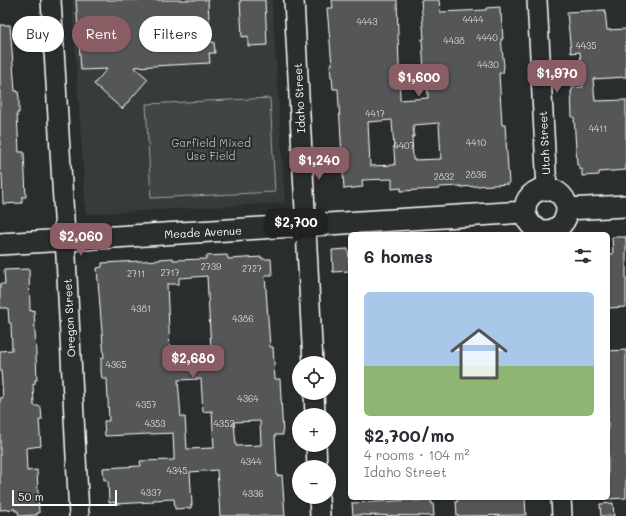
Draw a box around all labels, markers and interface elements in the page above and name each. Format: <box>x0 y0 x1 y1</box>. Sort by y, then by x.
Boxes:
house number: 4444 <box>462 14 484 25</box>
chip: Buy <box>12 16 64 52</box>
chip: Rent <box>72 16 131 52</box>
chip: Filters <box>139 16 212 52</box>
house number: 4443 <box>356 16 378 27</box>
house number: 4440 <box>476 32 498 43</box>
house number: 4438 <box>443 35 465 46</box>
house number: 4435 <box>575 40 597 51</box>
house number: 4430 <box>477 59 499 70</box>
pin: $1,970 <box>524 60 590 94</box>
street label: Idaho Street <box>290 63 308 133</box>
pin: $1,600 <box>386 64 452 98</box>
text: $1,970 <box>536 64 578 81</box>
text: $1,600 <box>398 68 440 85</box>
house number: 4417 <box>365 108 385 119</box>
street label: Utah Street <box>535 111 553 175</box>
house number: 4411 <box>589 123 607 134</box>
park label: Garfield Mixed Use Field <box>171 135 251 163</box>
house number: 4410 <box>466 137 487 148</box>
house number: 4407 <box>393 140 415 151</box>
pin: $1,240 <box>286 147 352 181</box>
text: $1,240 <box>298 151 340 168</box>
house number: 2836 <box>465 169 487 180</box>
house number: 2832 <box>434 171 454 182</box>
pin: $2,700 <box>263 209 329 243</box>
text: $2,700 <box>274 213 318 230</box>
street label: Meade Avenue <box>164 222 242 242</box>
pin: $2,060 <box>48 223 114 257</box>
text: $2,060 <box>59 227 103 244</box>
text: 6 homes <box>364 245 433 267</box>
icon: filters <box>572 245 594 267</box>
house number: 2739 <box>201 261 222 272</box>
house number: 2727 <box>242 263 262 274</box>
house number: 2717 <box>160 267 180 278</box>
house number: 2711 <box>127 268 145 279</box>
street label: Oregon Street <box>59 278 79 358</box>
house number: 4381 <box>131 303 151 314</box>
house number: 4386 <box>232 313 254 324</box>
icon: home <box>443 318 515 390</box>
pin: $2,680 <box>160 345 226 379</box>
text: $2,680 <box>171 349 215 366</box>
map controls <box>292 356 336 504</box>
button: locate <box>292 356 336 400</box>
house number: 4365 <box>105 359 127 370</box>
house number: 4364 <box>237 393 259 404</box>
house number: 4357 <box>136 399 156 410</box>
button: + <box>292 408 336 452</box>
house number: 4353 <box>144 418 166 429</box>
house number: 4352 <box>214 418 234 429</box>
text: $2,700/mo <box>364 424 454 446</box>
text: 4 rooms · 104 m² <box>364 446 469 463</box>
house number: 4344 <box>240 456 262 467</box>
button: − <box>292 460 336 504</box>
text: Idaho Street <box>364 463 447 480</box>
house number: 4345 <box>166 465 188 476</box>
house number: 4337 <box>141 487 161 498</box>
scale bar <box>12 488 117 507</box>
house number: 4336 <box>242 488 264 499</box>
text: 50 m <box>18 489 44 504</box>

